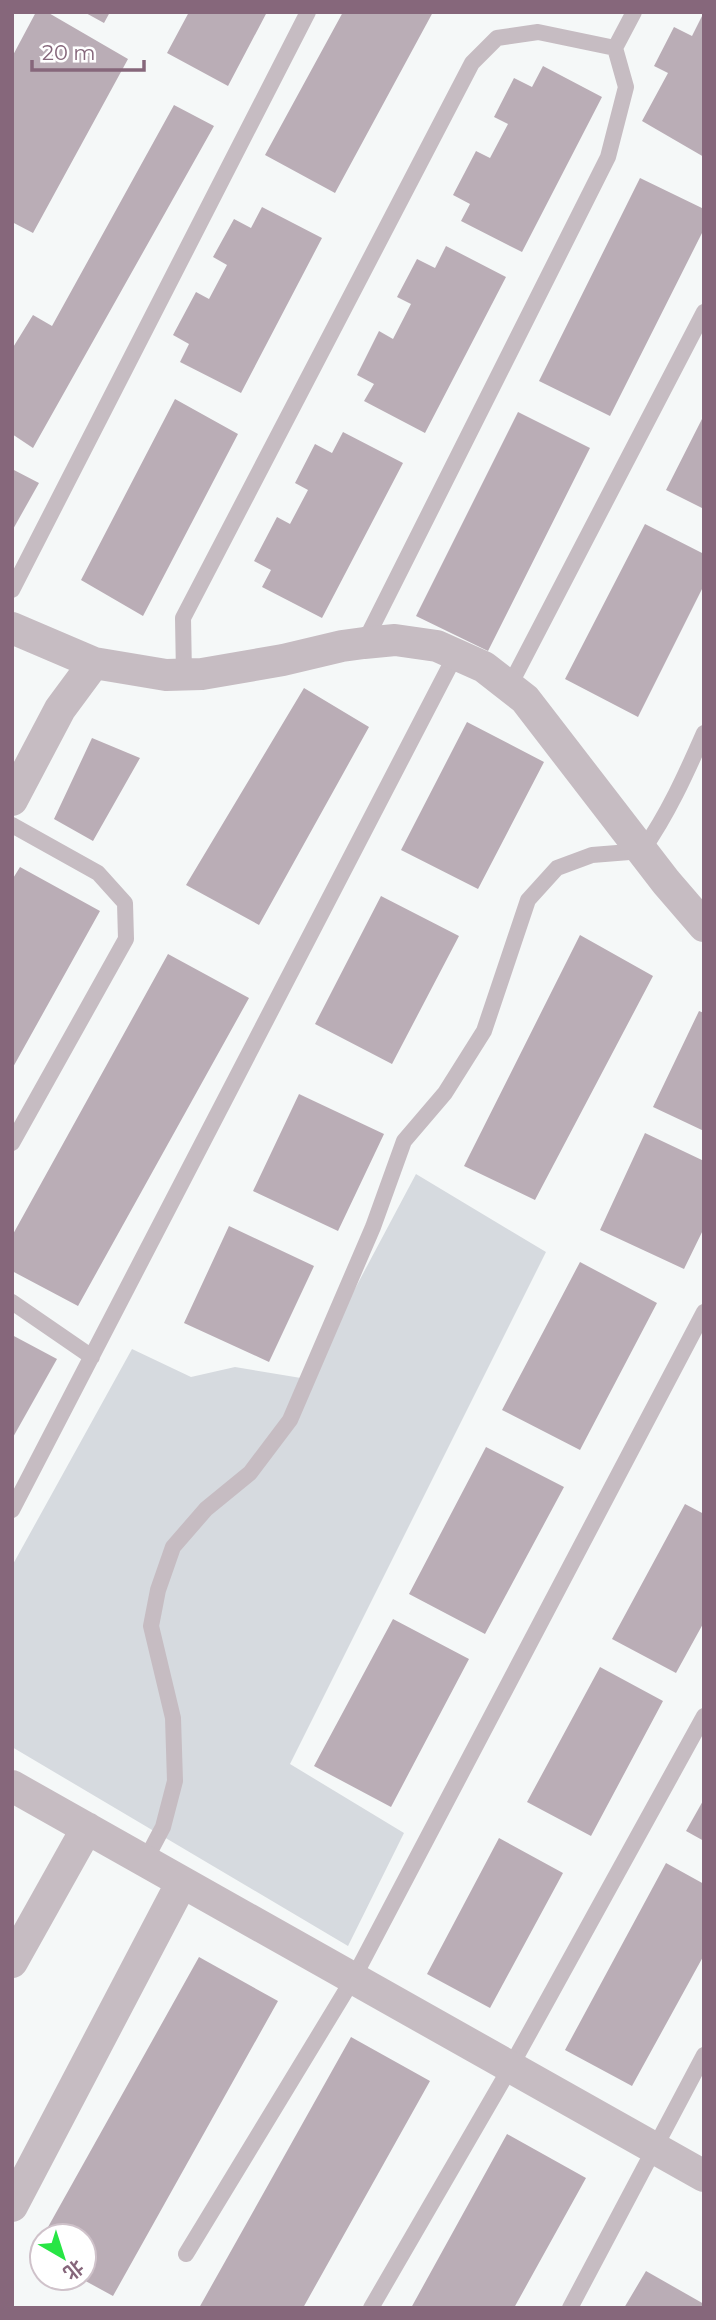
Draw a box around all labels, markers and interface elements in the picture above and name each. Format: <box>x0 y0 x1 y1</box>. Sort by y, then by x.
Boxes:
scale bar <box>32 28 144 72</box>
text: 20 m <box>42 40 96 65</box>
north arrow <box>28 2222 98 2292</box>
text: 北 <box>59 2255 88 2285</box>

